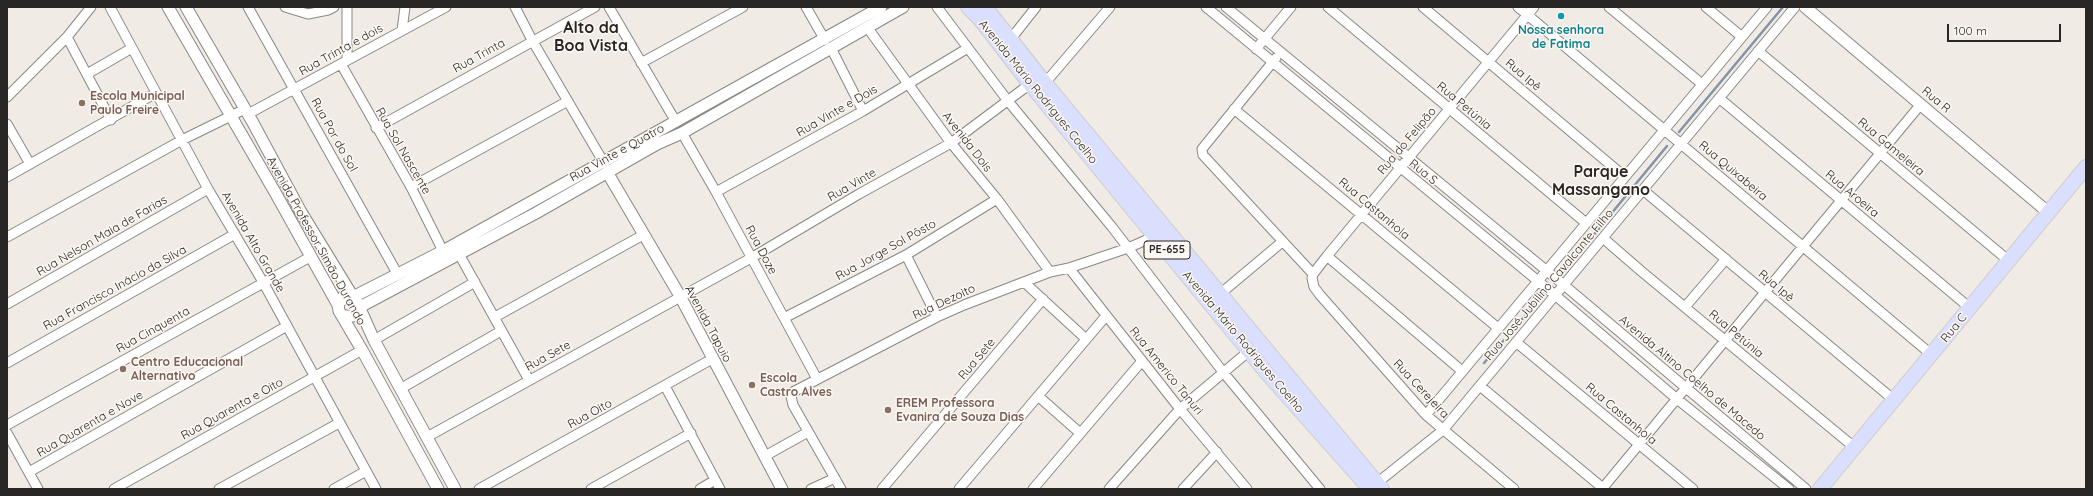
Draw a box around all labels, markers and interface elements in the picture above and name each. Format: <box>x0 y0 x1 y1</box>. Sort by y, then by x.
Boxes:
marker: Nossa senhora de Fatima <box>1556 11 1566 21</box>
scale bar <box>1949 16 2063 42</box>
street label: Avenida Mário Rodrigues Coelho <box>975 17 1101 167</box>
district label: Alto da Boa Vista <box>554 18 628 56</box>
street label: Rua Trinta e dois <box>297 21 385 79</box>
place label: Nossa senhora de Fatima <box>1518 23 1604 51</box>
text: 100 m <box>1954 23 1987 38</box>
street label: Rua Trinta <box>450 36 508 76</box>
street label: Rua Ipê <box>1502 56 1544 94</box>
street label: Rua Petúnia <box>1434 79 1494 133</box>
street label: Rua Vinte e Dois <box>794 82 880 140</box>
street label: Rua R <box>1919 84 1953 116</box>
place label: Escola Municipal Paulo Freire <box>90 89 185 117</box>
street label: Rua Por do Sol <box>308 96 360 174</box>
marker: Escola Municipal Paulo Freire <box>77 98 87 108</box>
street label: Rua do Felipão <box>1375 104 1439 178</box>
street label: Rua Sol Nascente <box>372 105 434 197</box>
street label: Avenida Dois <box>939 109 995 175</box>
street label: Rua Gameleira <box>1855 115 1927 179</box>
street label: Rua Vinte e Quatro <box>567 121 667 185</box>
street label: Rua Quixabeira <box>1696 138 1770 204</box>
street label: Avenida Professor Simão Durando <box>264 154 368 328</box>
street label: Rua S <box>1406 156 1440 188</box>
district label: Parque Massangano <box>1552 162 1650 200</box>
street label: Rua Vinte <box>825 165 879 205</box>
street label: Rua Aroeira <box>1822 167 1882 221</box>
street label: Rua Castanhola <box>1336 175 1412 243</box>
street label: Avenida Alto Grande <box>218 189 288 295</box>
street label: Rua Nelson Maia de Farias <box>34 193 170 279</box>
street label: Rua José Jubilino Cavalcante Filho <box>1481 206 1617 364</box>
street label: Rua Jorge Sol Pôsto <box>833 216 939 284</box>
street label: Rua Doze <box>742 223 780 277</box>
road number: PE-655 <box>1144 241 1190 259</box>
street label: Rua Francisco Inácio da Silva <box>41 243 189 333</box>
street label: Rua Ipê <box>1755 267 1797 305</box>
street label: Avenida Mário Rodrigues Coelho <box>1179 268 1307 416</box>
street label: Rua Dezoito <box>910 281 978 323</box>
street label: Avenida Tapuio <box>682 283 734 365</box>
street label: Rua Cinquenta <box>114 304 192 356</box>
street label: Rua Petúnia <box>1706 307 1766 361</box>
street label: Rua C <box>1938 311 1970 345</box>
street label: Avenida Altino Coelho de Macedo <box>1616 313 1768 443</box>
street label: Rua Americo Tanuri <box>1126 324 1206 418</box>
street label: Rua Sete <box>956 335 998 383</box>
street label: Rua Sete <box>523 338 573 374</box>
place label: Centro Educacional Alternativo <box>131 355 243 383</box>
street label: Rua Cerejeira <box>1390 357 1452 421</box>
marker: Centro Educacional Alternativo <box>118 364 128 374</box>
place label: Escola Castro Alves <box>760 371 832 399</box>
street label: Rua Quarenta e Oito <box>178 375 286 443</box>
marker: Escola Castro Alves <box>747 380 757 390</box>
street label: Rua Castanhola <box>1583 380 1659 448</box>
street label: Rua Quarenta e Nove <box>34 388 146 460</box>
street label: Rua Oito <box>565 396 615 432</box>
place label: EREM Professora Evanira de Souza Dias <box>896 396 1024 424</box>
marker: EREM Professora Evanira de Souza Dias <box>883 405 893 415</box>

